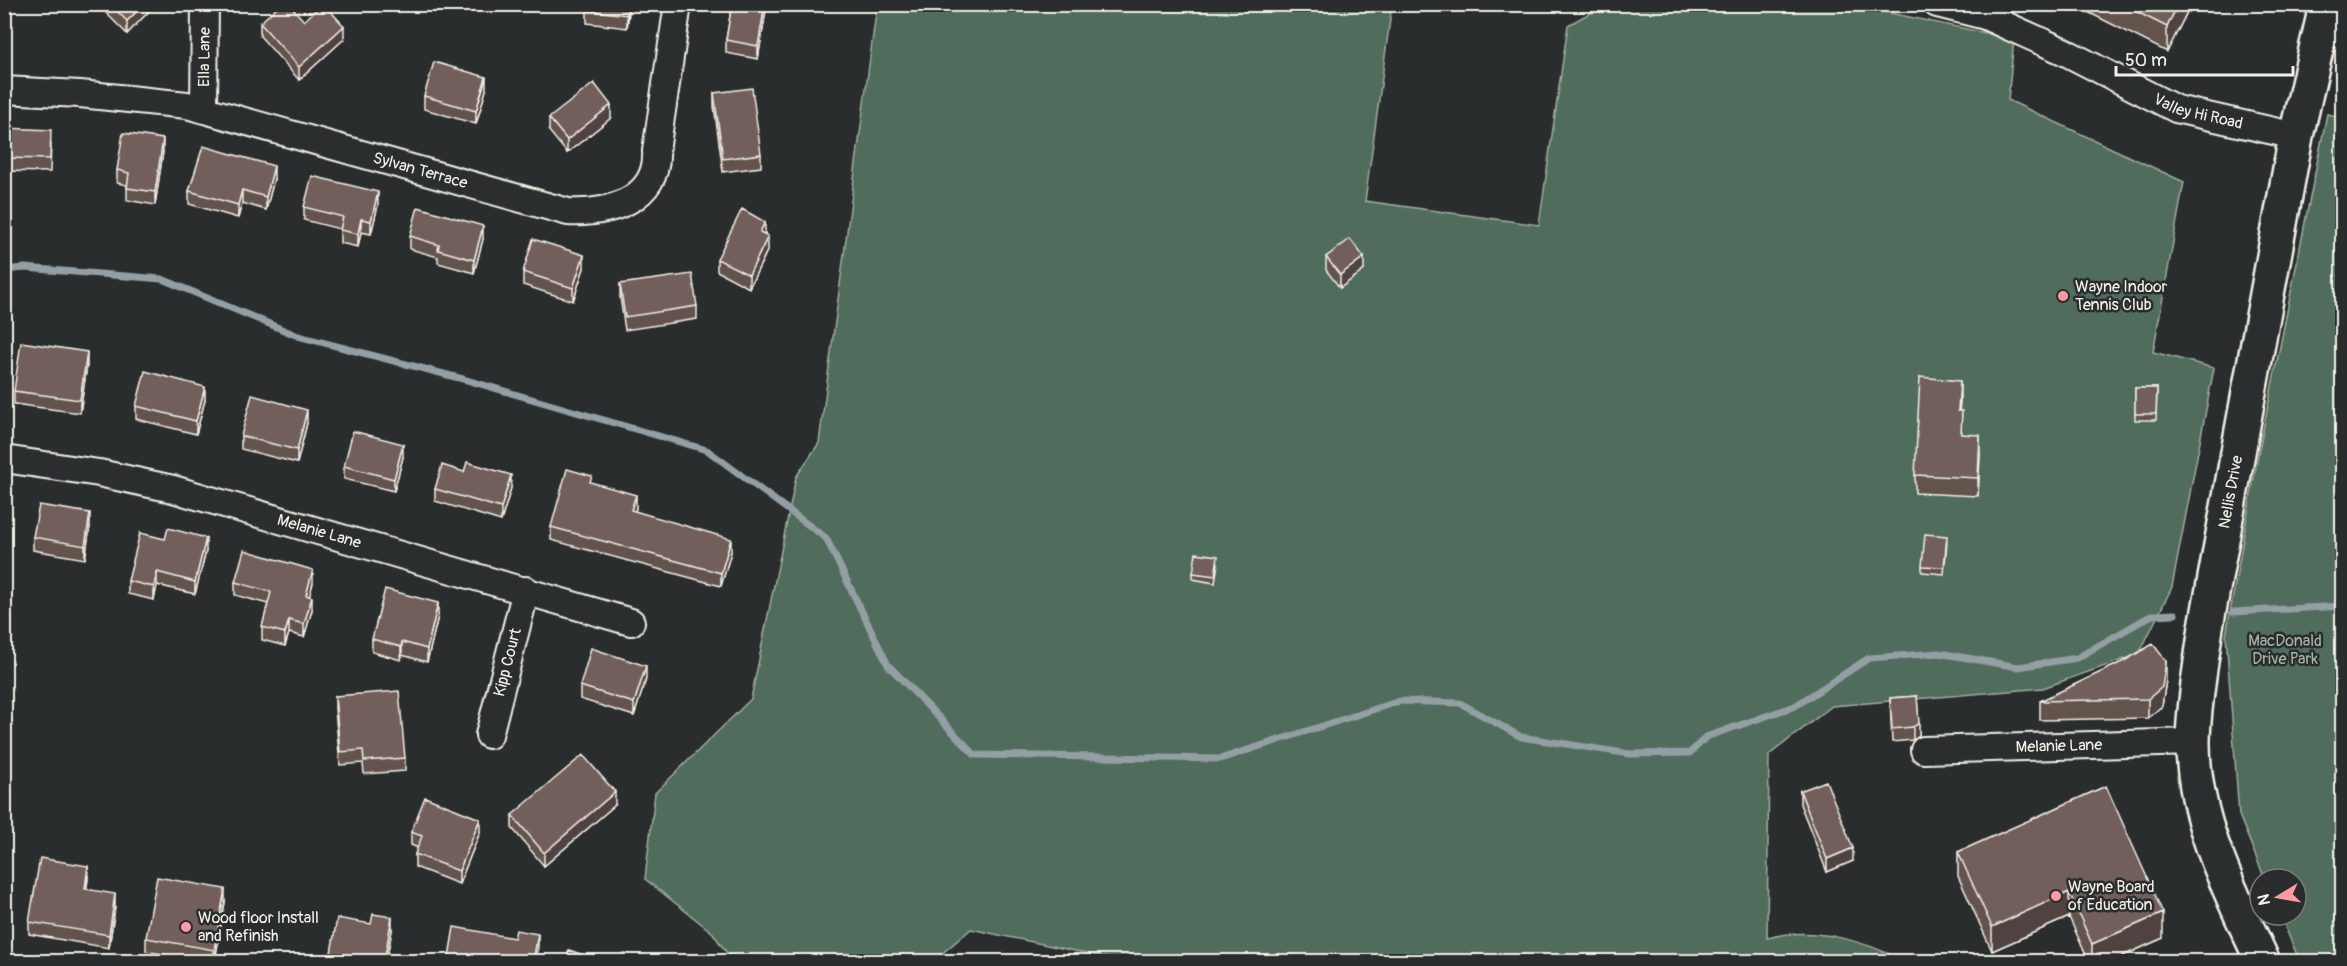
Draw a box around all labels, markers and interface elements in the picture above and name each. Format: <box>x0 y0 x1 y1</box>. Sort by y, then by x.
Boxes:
street label: Ella Lane <box>194 27 215 87</box>
scale bar <box>2116 39 2293 77</box>
text: 50 m <box>2125 49 2167 72</box>
street label: Valley Hi Road <box>2150 89 2245 134</box>
street label: Sylvan Terrace <box>371 148 470 193</box>
place label: Wayne Indoor Tennis Club <box>2075 277 2168 315</box>
marker: Wayne Indoor Tennis Club <box>2056 289 2070 303</box>
street label: Nellis Drive <box>2214 454 2247 530</box>
street label: Melanie Lane <box>275 510 364 553</box>
street label: Kipp Court <box>489 625 526 699</box>
park label: MacDonald Drive Park <box>2248 631 2322 669</box>
street label: Melanie Lane <box>2015 735 2103 757</box>
north arrow <box>2248 867 2308 927</box>
place label: Wayne Board of Education <box>2068 877 2155 915</box>
marker: Wayne Board of Education <box>2049 889 2063 903</box>
text: N <box>2253 892 2275 907</box>
place label: Wood floor Install and Refinish <box>198 908 319 946</box>
marker: Wood floor Install and Refinish <box>179 920 193 934</box>

